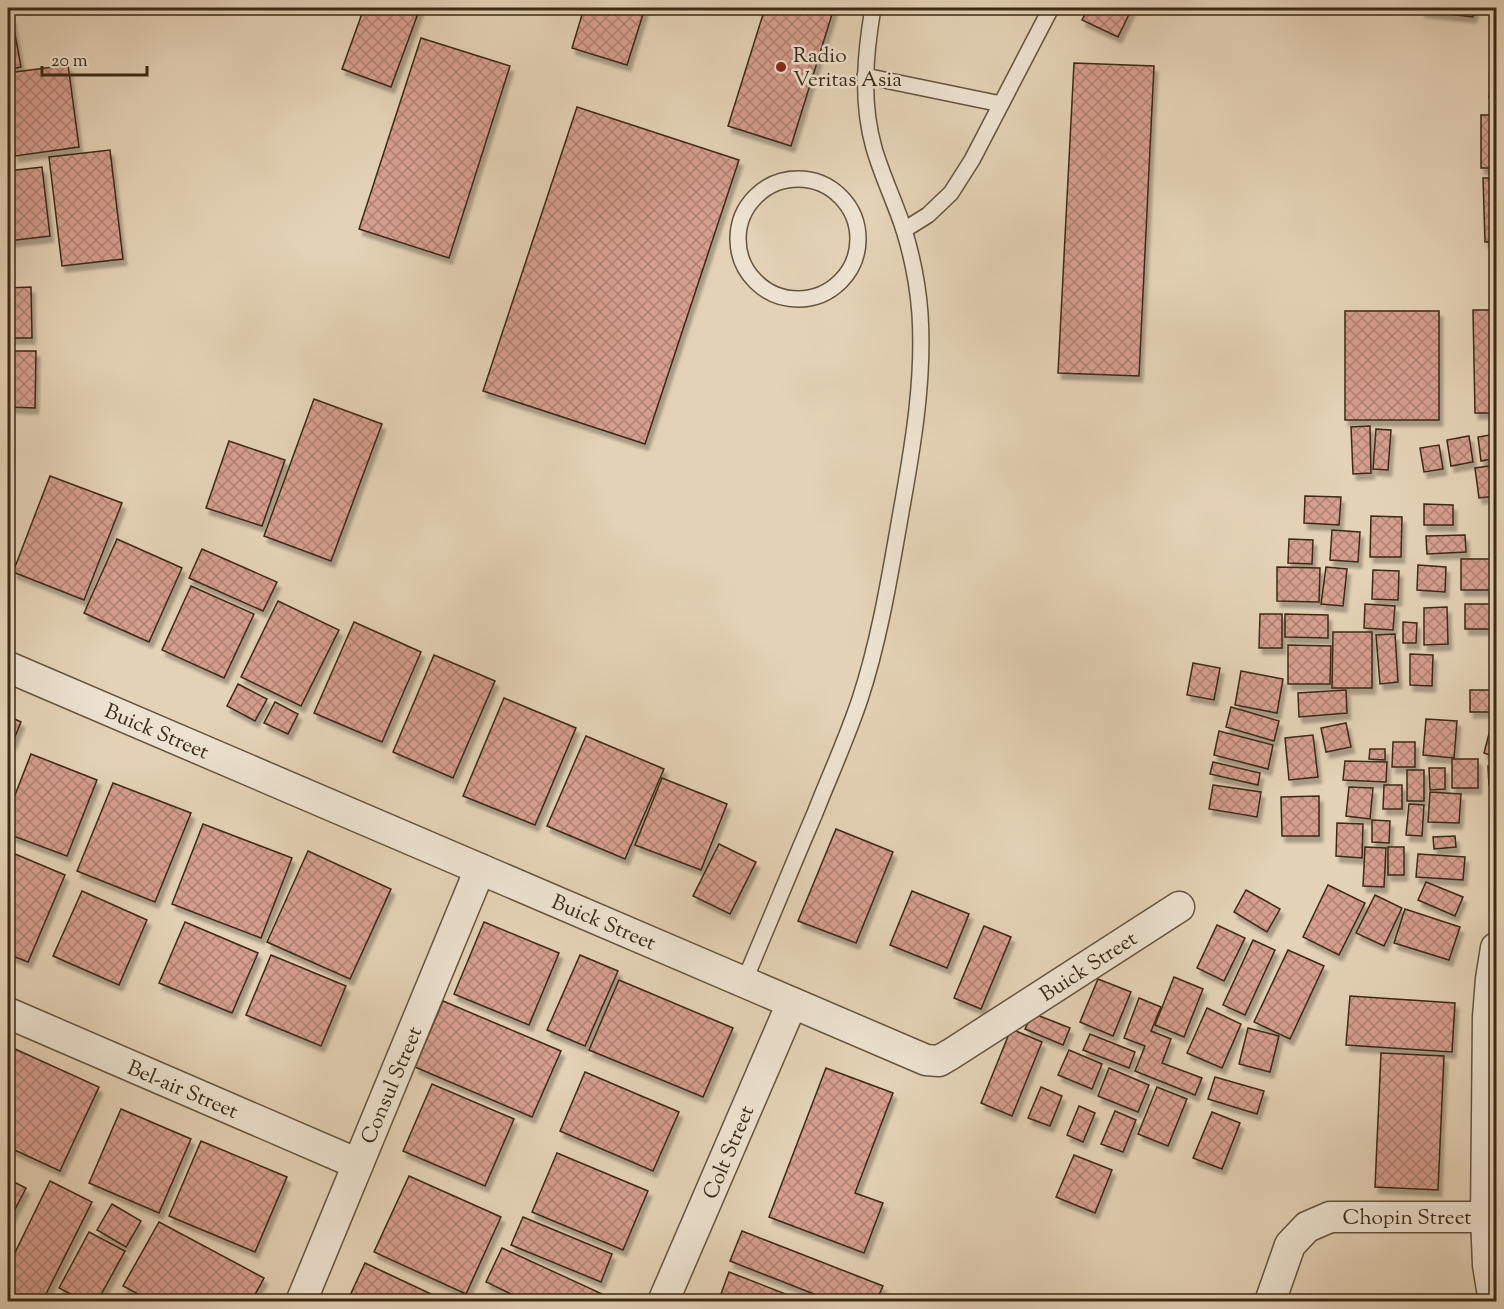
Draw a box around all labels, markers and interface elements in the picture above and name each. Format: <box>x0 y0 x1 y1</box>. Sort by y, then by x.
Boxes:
scale bar <box>42 39 147 77</box>
place label: Radio Veritas Asia <box>793 42 902 96</box>
text: 20 m <box>51 49 88 75</box>
marker: Radio Veritas Asia <box>774 60 788 74</box>
street label: Buick Street <box>99 697 213 768</box>
street label: Buick Street <box>546 888 660 959</box>
street label: Buick Street <box>1034 925 1144 1010</box>
street label: Consul Street <box>355 1022 431 1149</box>
street label: Bel-air Street <box>122 1054 242 1128</box>
street label: Colt Street <box>697 1101 763 1204</box>
street label: Chopin Street <box>1342 1204 1472 1234</box>

